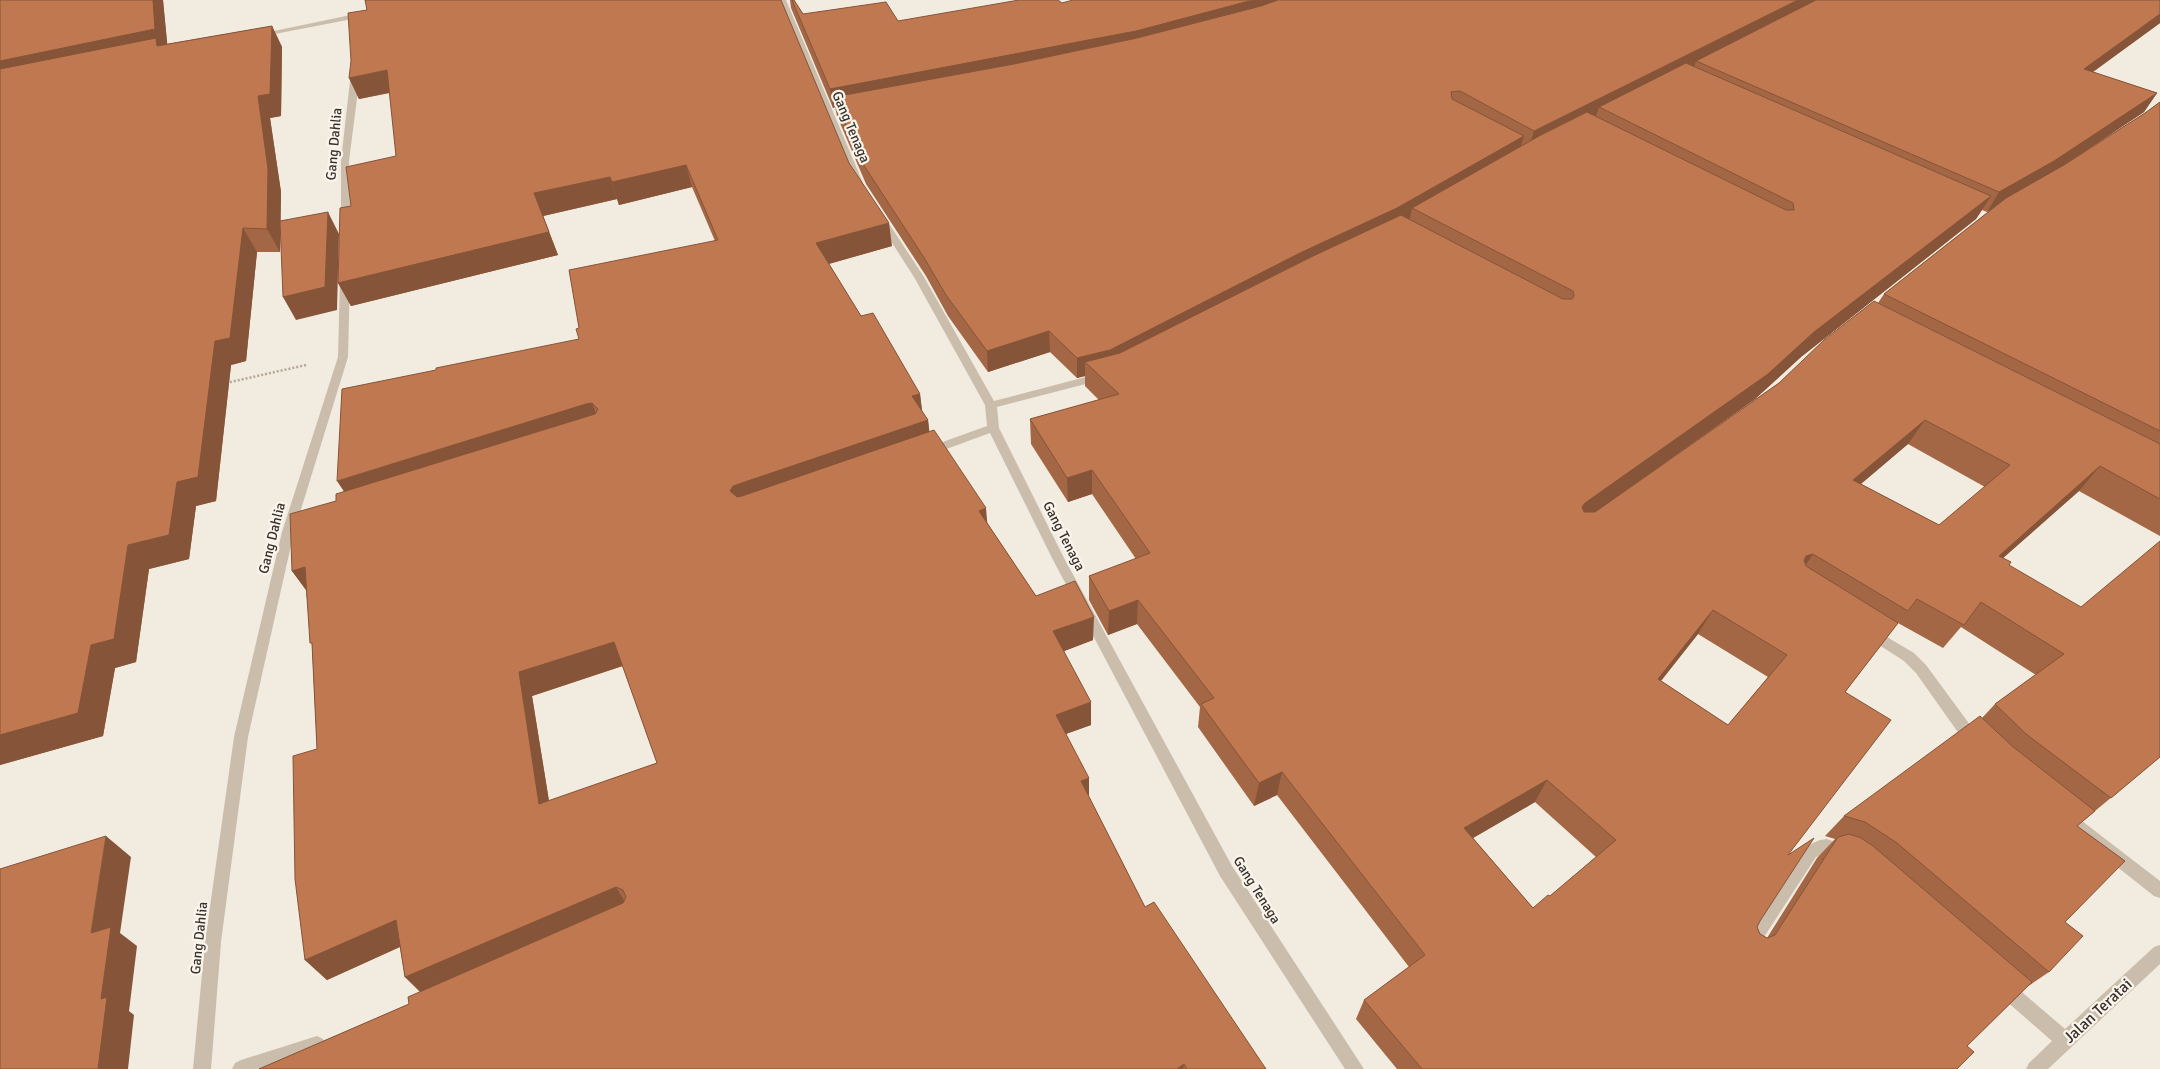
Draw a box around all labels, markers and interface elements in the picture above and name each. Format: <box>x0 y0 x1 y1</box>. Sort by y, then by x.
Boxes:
street label: Gang Tenaga <box>828 89 874 165</box>
street label: Gang Dahlia <box>322 107 346 181</box>
street label: Gang Tenaga <box>1039 498 1089 574</box>
street label: Gang Dahlia <box>255 501 289 575</box>
street label: Gang Tenaga <box>1230 853 1284 927</box>
street label: Gang Dahlia <box>187 901 211 975</box>
street label: Jalan Teratai <box>2060 974 2136 1048</box>

